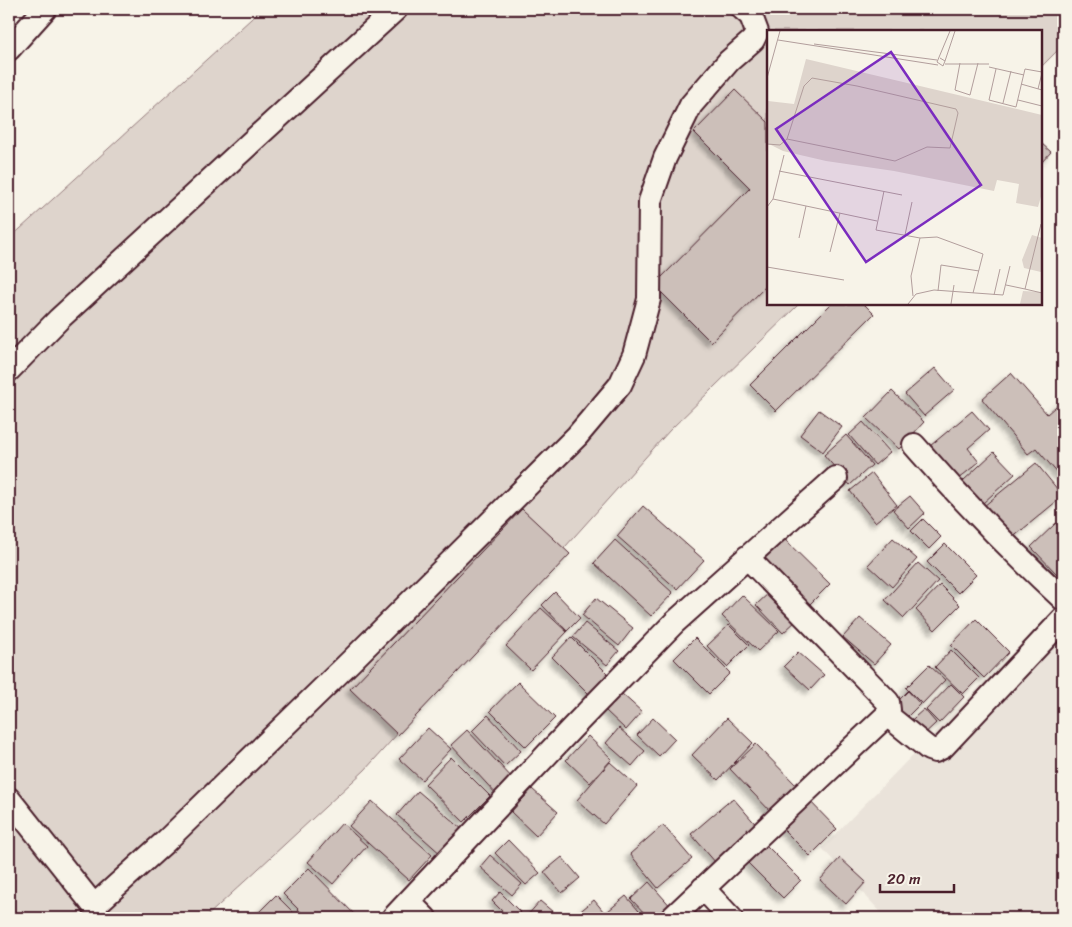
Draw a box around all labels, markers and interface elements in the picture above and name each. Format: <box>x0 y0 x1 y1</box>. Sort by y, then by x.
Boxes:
inset map <box>767 30 1042 305</box>
scale bar <box>880 862 953 894</box>
text: 20 m <box>887 866 921 892</box>

